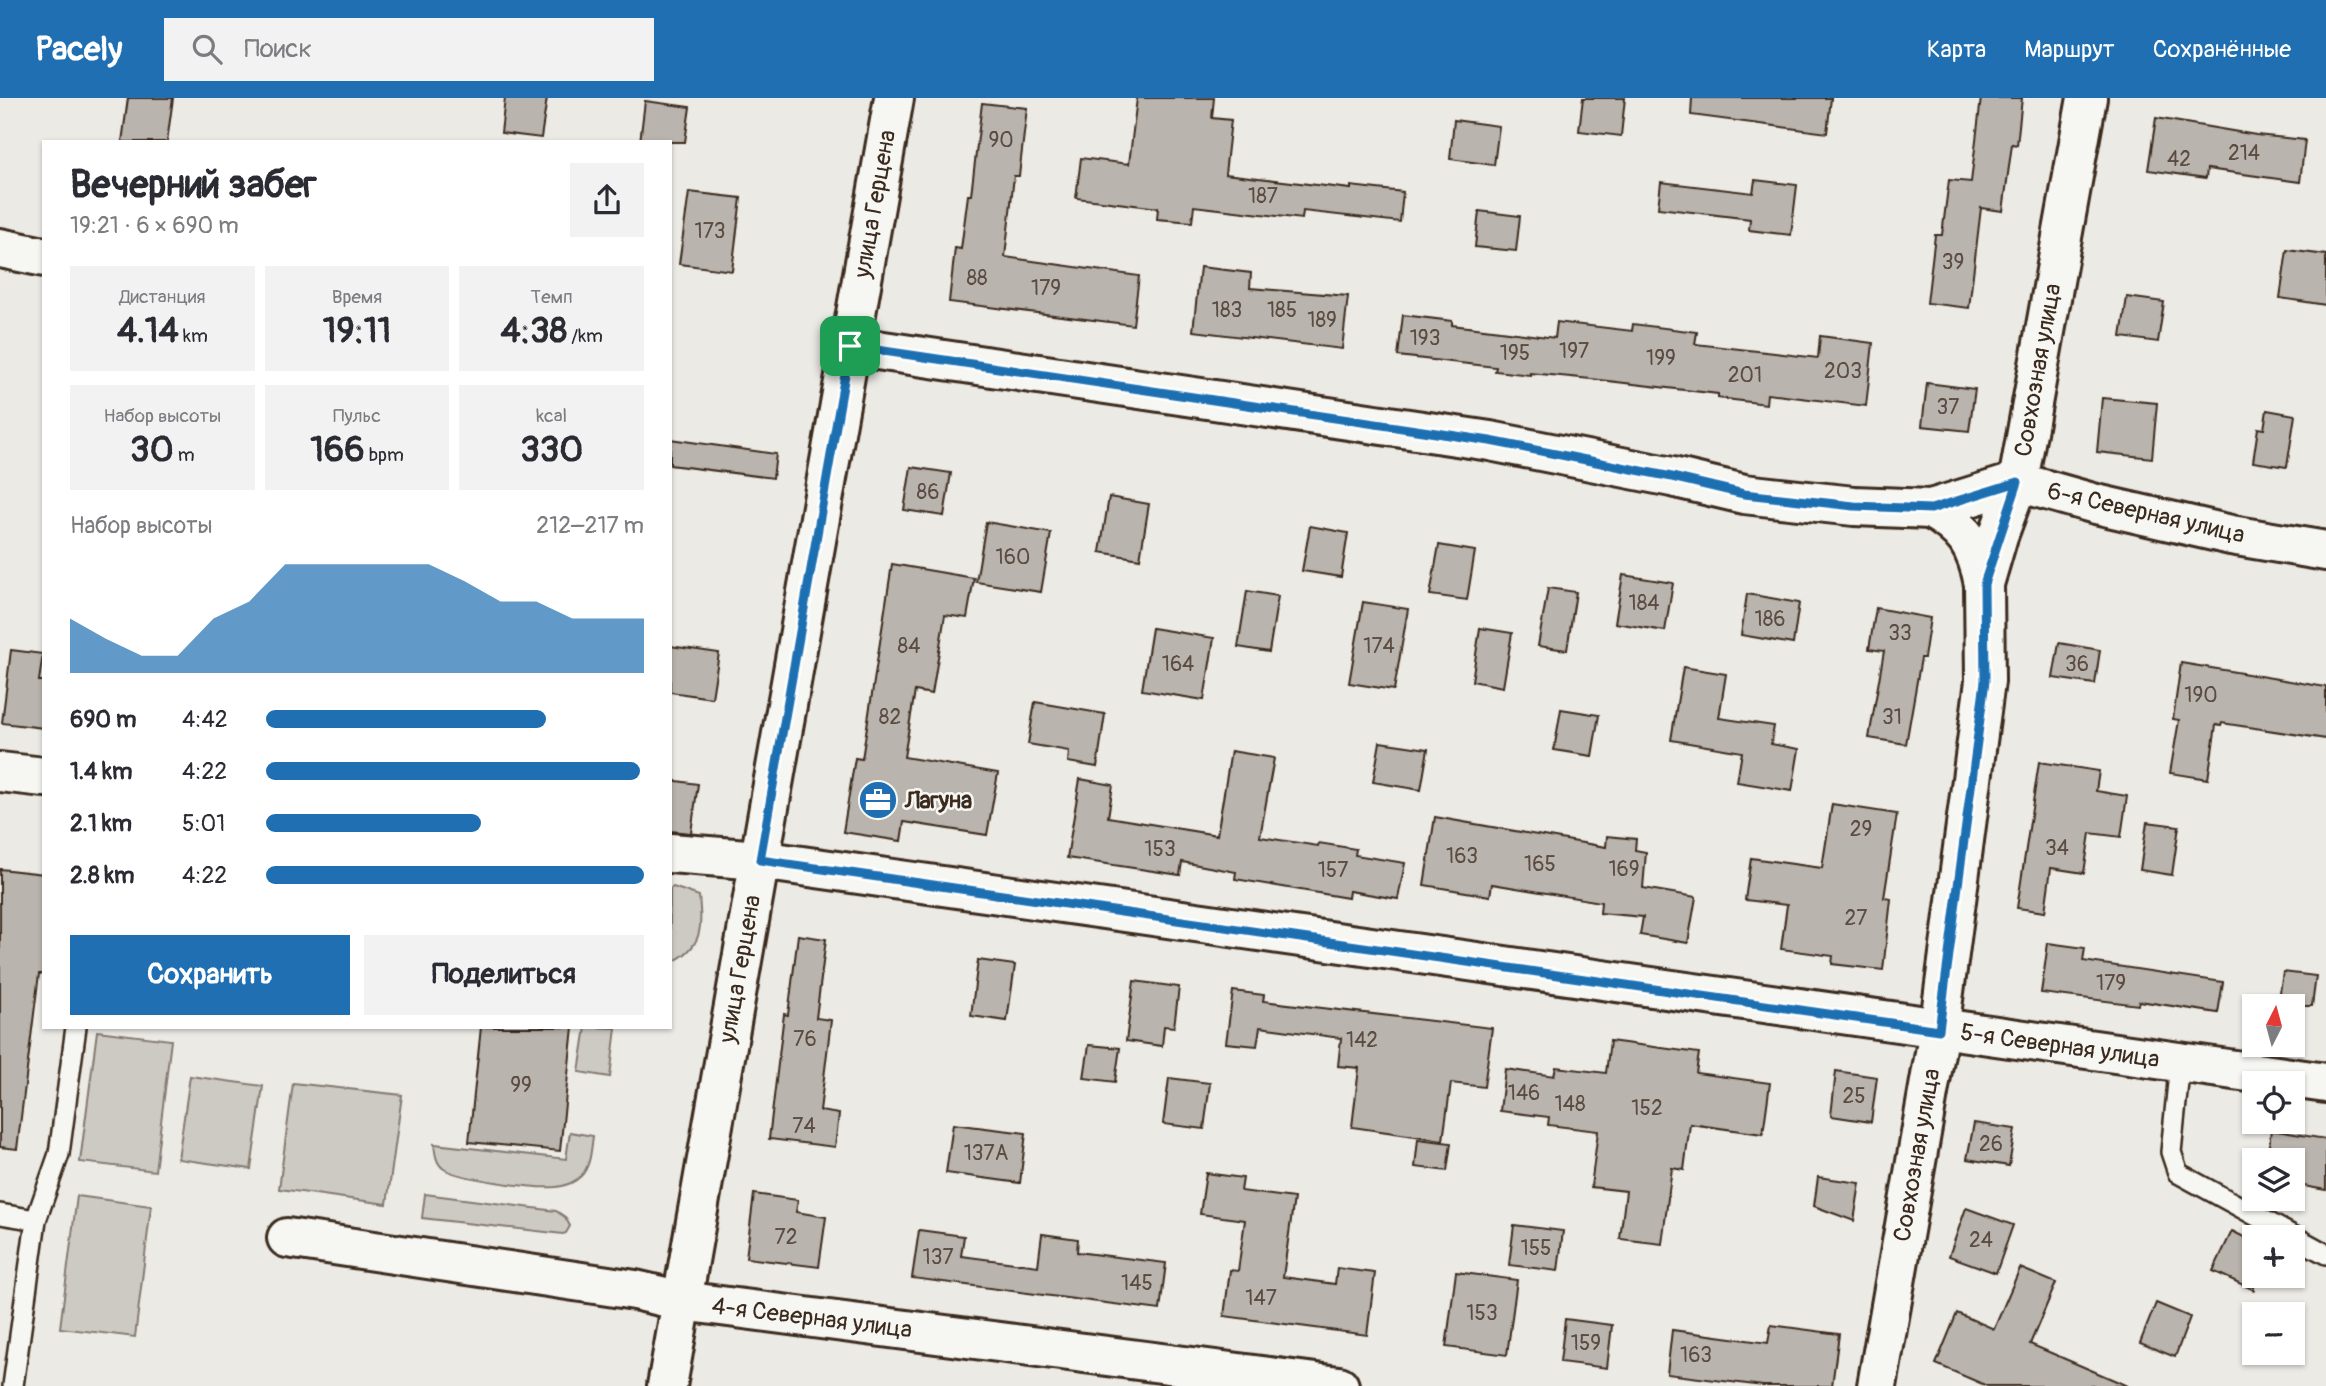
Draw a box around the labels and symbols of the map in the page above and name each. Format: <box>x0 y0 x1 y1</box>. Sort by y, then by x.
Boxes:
house number: 90 <box>988 127 1014 154</box>
street label: улица Герцена <box>848 128 902 281</box>
house number: 214 <box>2228 140 2260 167</box>
house number: 42 <box>2167 146 2191 173</box>
house number: 187 <box>1248 183 1278 210</box>
house number: 173 <box>694 218 726 245</box>
house number: 39 <box>1942 249 1964 276</box>
house number: 88 <box>966 265 988 292</box>
house number: 179 <box>1031 275 1061 302</box>
street label: Совхозная улица <box>2008 281 2068 459</box>
house number: 183 <box>1212 297 1242 324</box>
house number: 185 <box>1267 297 1297 324</box>
house number: 189 <box>1307 307 1337 334</box>
pin <box>820 316 880 376</box>
house number: 193 <box>1410 325 1440 352</box>
house number: 197 <box>1559 338 1589 365</box>
house number: 195 <box>1500 340 1530 367</box>
house number: 199 <box>1646 345 1676 372</box>
house number: 203 <box>1824 358 1862 385</box>
house number: 201 <box>1728 362 1762 389</box>
house number: 37 <box>1937 394 1959 421</box>
street label: 6-я Северная улица <box>2044 476 2248 550</box>
house number: 86 <box>917 479 939 506</box>
house number: 160 <box>996 544 1030 571</box>
house number: 184 <box>1629 590 1659 617</box>
house number: 186 <box>1754 606 1786 633</box>
house number: 33 <box>1888 620 1912 647</box>
house number: 84 <box>898 633 920 660</box>
house number: 174 <box>1363 633 1395 660</box>
house number: 164 <box>1162 651 1194 678</box>
house number: 36 <box>2065 651 2089 678</box>
house number: 190 <box>2184 682 2218 709</box>
house number: 82 <box>879 704 901 731</box>
house number: 31 <box>1882 704 1902 731</box>
office icon: Лагуна <box>857 779 899 821</box>
place label: Лагуна <box>904 786 972 815</box>
house number: 29 <box>1850 816 1872 843</box>
house number: 34 <box>2045 835 2069 862</box>
house number: 153 <box>1144 836 1176 863</box>
house number: 163 <box>1446 843 1478 870</box>
house number: 165 <box>1524 851 1556 878</box>
house number: 169 <box>1608 856 1640 883</box>
house number: 157 <box>1318 857 1348 884</box>
street label: улица Герцена <box>713 893 767 1046</box>
house number: 27 <box>1845 905 1867 932</box>
house number: 179 <box>2096 970 2126 997</box>
north arrow <box>2242 994 2305 1057</box>
street label: 5-я Северная улица <box>1959 1018 2161 1074</box>
house number: 76 <box>793 1026 817 1053</box>
house number: 142 <box>1346 1027 1378 1054</box>
street label: Совхозная улица <box>1887 1066 1947 1244</box>
house number: 99 <box>510 1072 532 1099</box>
house number: 146 <box>1508 1080 1540 1107</box>
house number: 25 <box>1842 1083 1866 1110</box>
house number: 148 <box>1555 1091 1585 1118</box>
house number: 152 <box>1631 1095 1663 1122</box>
house number: 74 <box>792 1113 816 1140</box>
house number: 26 <box>1979 1131 2003 1158</box>
house number: 137А <box>964 1140 1008 1167</box>
house number: 72 <box>775 1224 797 1251</box>
house number: 24 <box>1969 1227 1993 1254</box>
house number: 155 <box>1521 1235 1551 1262</box>
house number: 137 <box>922 1244 954 1271</box>
house number: 145 <box>1121 1270 1153 1297</box>
house number: 147 <box>1245 1285 1277 1312</box>
street label: 4-я Северная улица <box>710 1291 914 1345</box>
house number: 153 <box>1466 1300 1498 1327</box>
house number: 159 <box>1571 1330 1601 1357</box>
house number: 163 <box>1680 1342 1712 1369</box>

